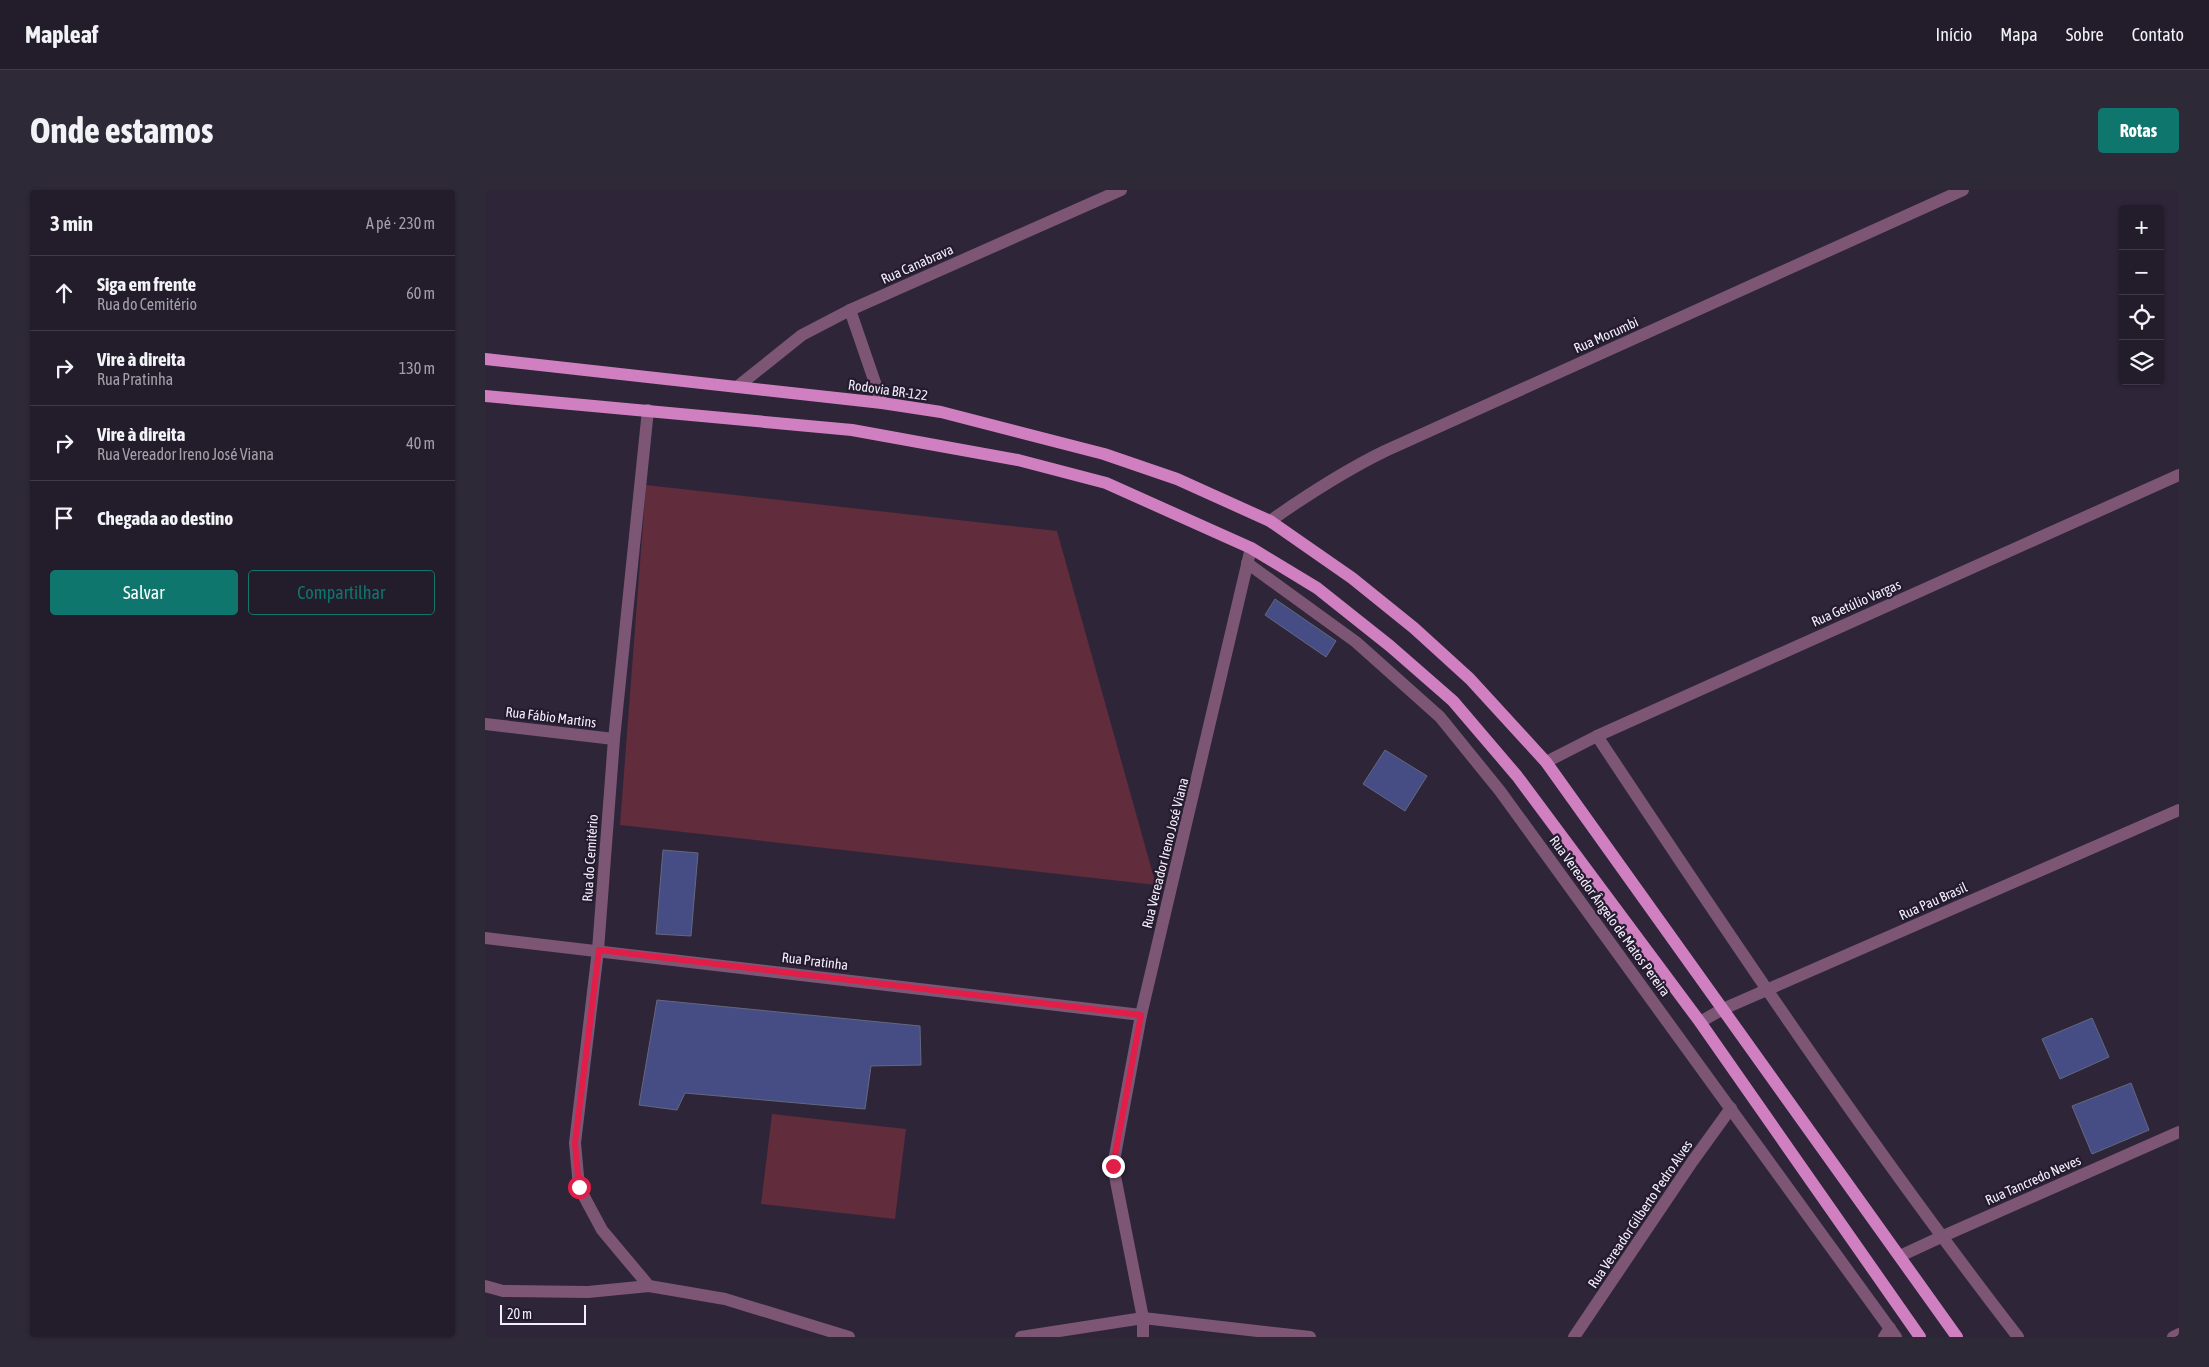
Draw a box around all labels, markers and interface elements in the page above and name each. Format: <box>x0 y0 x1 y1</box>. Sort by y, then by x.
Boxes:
text: Mapleaf <box>25 21 98 48</box>
text: Início <box>1936 24 1972 45</box>
text: Mapa <box>2000 24 2038 45</box>
text: Sobre <box>2066 24 2104 45</box>
text: Contato <box>2132 24 2184 45</box>
button: Rotas <box>2098 108 2179 153</box>
text: Onde estamos <box>30 110 213 150</box>
map controls <box>2119 205 2164 385</box>
button: + <box>2119 205 2164 250</box>
text: 3 min <box>50 211 93 235</box>
text: A pé · 230 m <box>366 214 435 232</box>
street label: Rua Canabrava <box>878 241 956 287</box>
button: − <box>2119 250 2164 295</box>
text: Siga em frente <box>97 273 196 295</box>
icon: ahead <box>50 279 78 307</box>
text: 60 m <box>406 284 435 302</box>
text: Rua do Cemitério <box>97 295 197 313</box>
button: locate <box>2119 295 2164 340</box>
street label: Rua Morumbi <box>1571 314 1641 356</box>
button: layers <box>2119 340 2164 385</box>
text: Vire à direita <box>97 348 185 370</box>
icon: right <box>50 354 78 382</box>
text: 130 m <box>399 359 435 377</box>
text: Rua Pratinha <box>97 370 173 388</box>
street label: Rodovia BR-122 <box>847 376 929 404</box>
text: Vire à direita <box>97 423 185 445</box>
icon: right <box>50 429 78 457</box>
text: 40 m <box>406 434 435 452</box>
text: Rua Vereador Ireno José Viana <box>97 445 274 463</box>
icon: arrive <box>50 504 78 532</box>
text: Chegada ao destino <box>97 507 233 529</box>
button: Salvar <box>50 570 238 615</box>
button: Compartilhar <box>248 570 435 615</box>
street label: Rua Getúlio Vargas <box>1809 576 1903 630</box>
street label: Rua Fábio Martins <box>505 703 597 731</box>
street label: Rua Vereador Ireno José Viana <box>1139 776 1191 930</box>
street label: Rua do Cemitério <box>579 814 601 902</box>
street label: Rua Vereador Ângelo de Matos Pereira <box>1546 833 1674 999</box>
street label: Rua Pau Brasil <box>1896 879 1970 923</box>
street label: Rua Pratinha <box>781 949 849 973</box>
street label: Rua Vereador Gilberto Pedro Alves <box>1585 1137 1695 1291</box>
street label: Rua Tancredo Neves <box>1983 1152 2083 1208</box>
route end <box>1102 1155 1125 1178</box>
route start <box>568 1176 591 1199</box>
scale bar <box>500 1302 586 1325</box>
text: 20 m <box>507 1306 532 1322</box>

